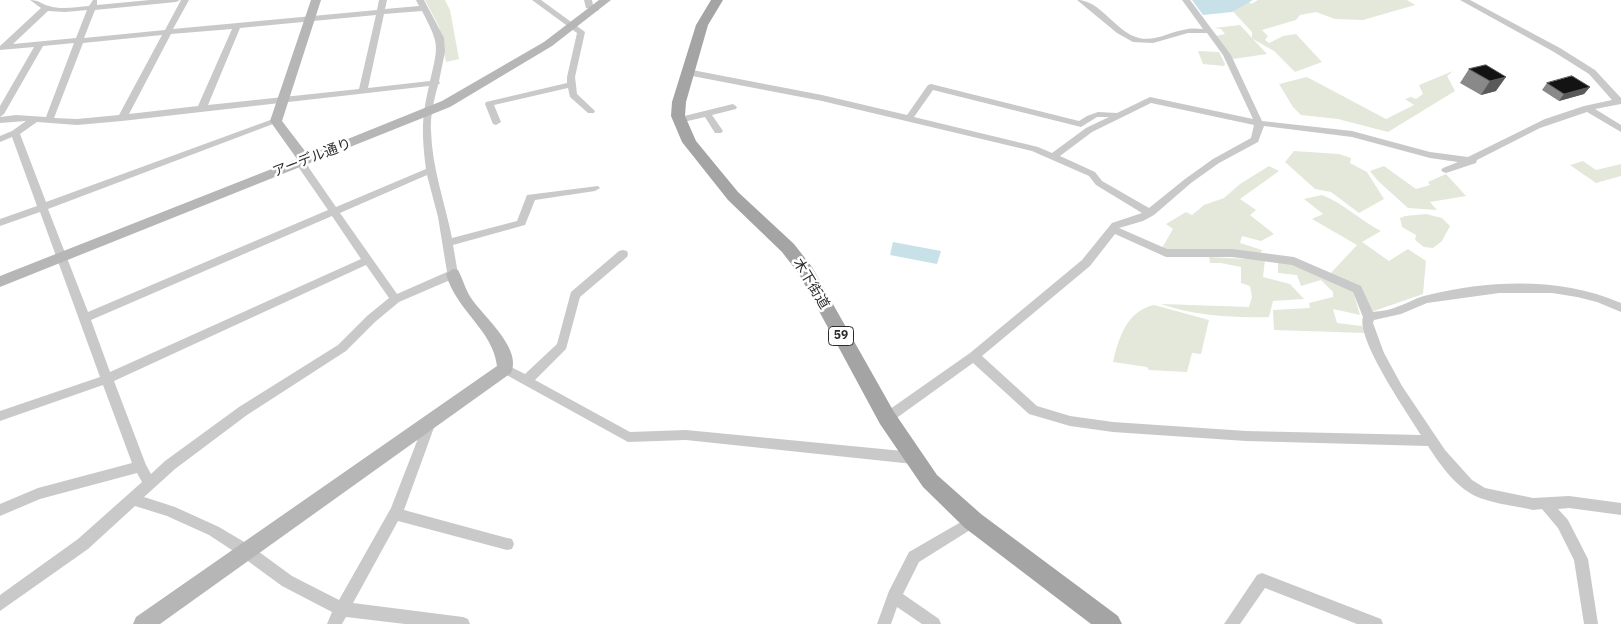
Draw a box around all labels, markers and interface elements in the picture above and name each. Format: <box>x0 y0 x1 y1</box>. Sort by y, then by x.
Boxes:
street label: アーデル通り <box>270 135 354 181</box>
street label: 木下街道 <box>789 256 833 312</box>
road number: 59 <box>828 326 854 346</box>

